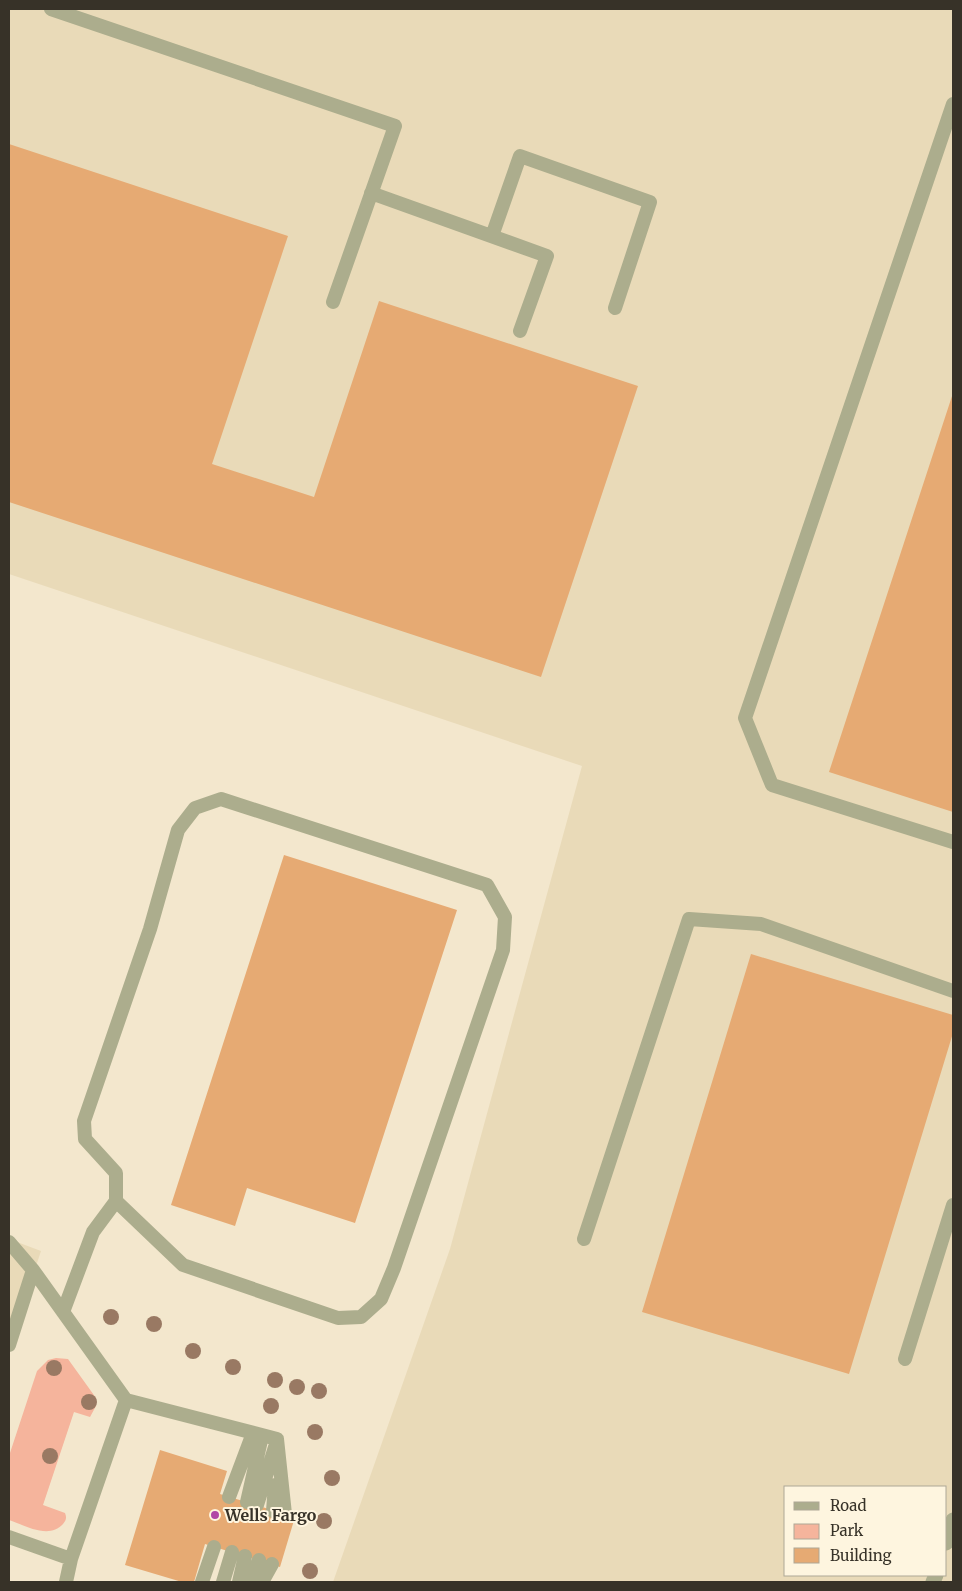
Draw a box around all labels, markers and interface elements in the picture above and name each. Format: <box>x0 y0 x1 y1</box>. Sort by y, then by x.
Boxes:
legend <box>784 1486 947 1576</box>
text: Road <box>830 1496 866 1515</box>
place label: Wells Fargo <box>224 1505 317 1525</box>
marker: Wells Fargo <box>209 1509 221 1521</box>
text: Park <box>830 1521 864 1540</box>
text: Building <box>830 1546 892 1565</box>

